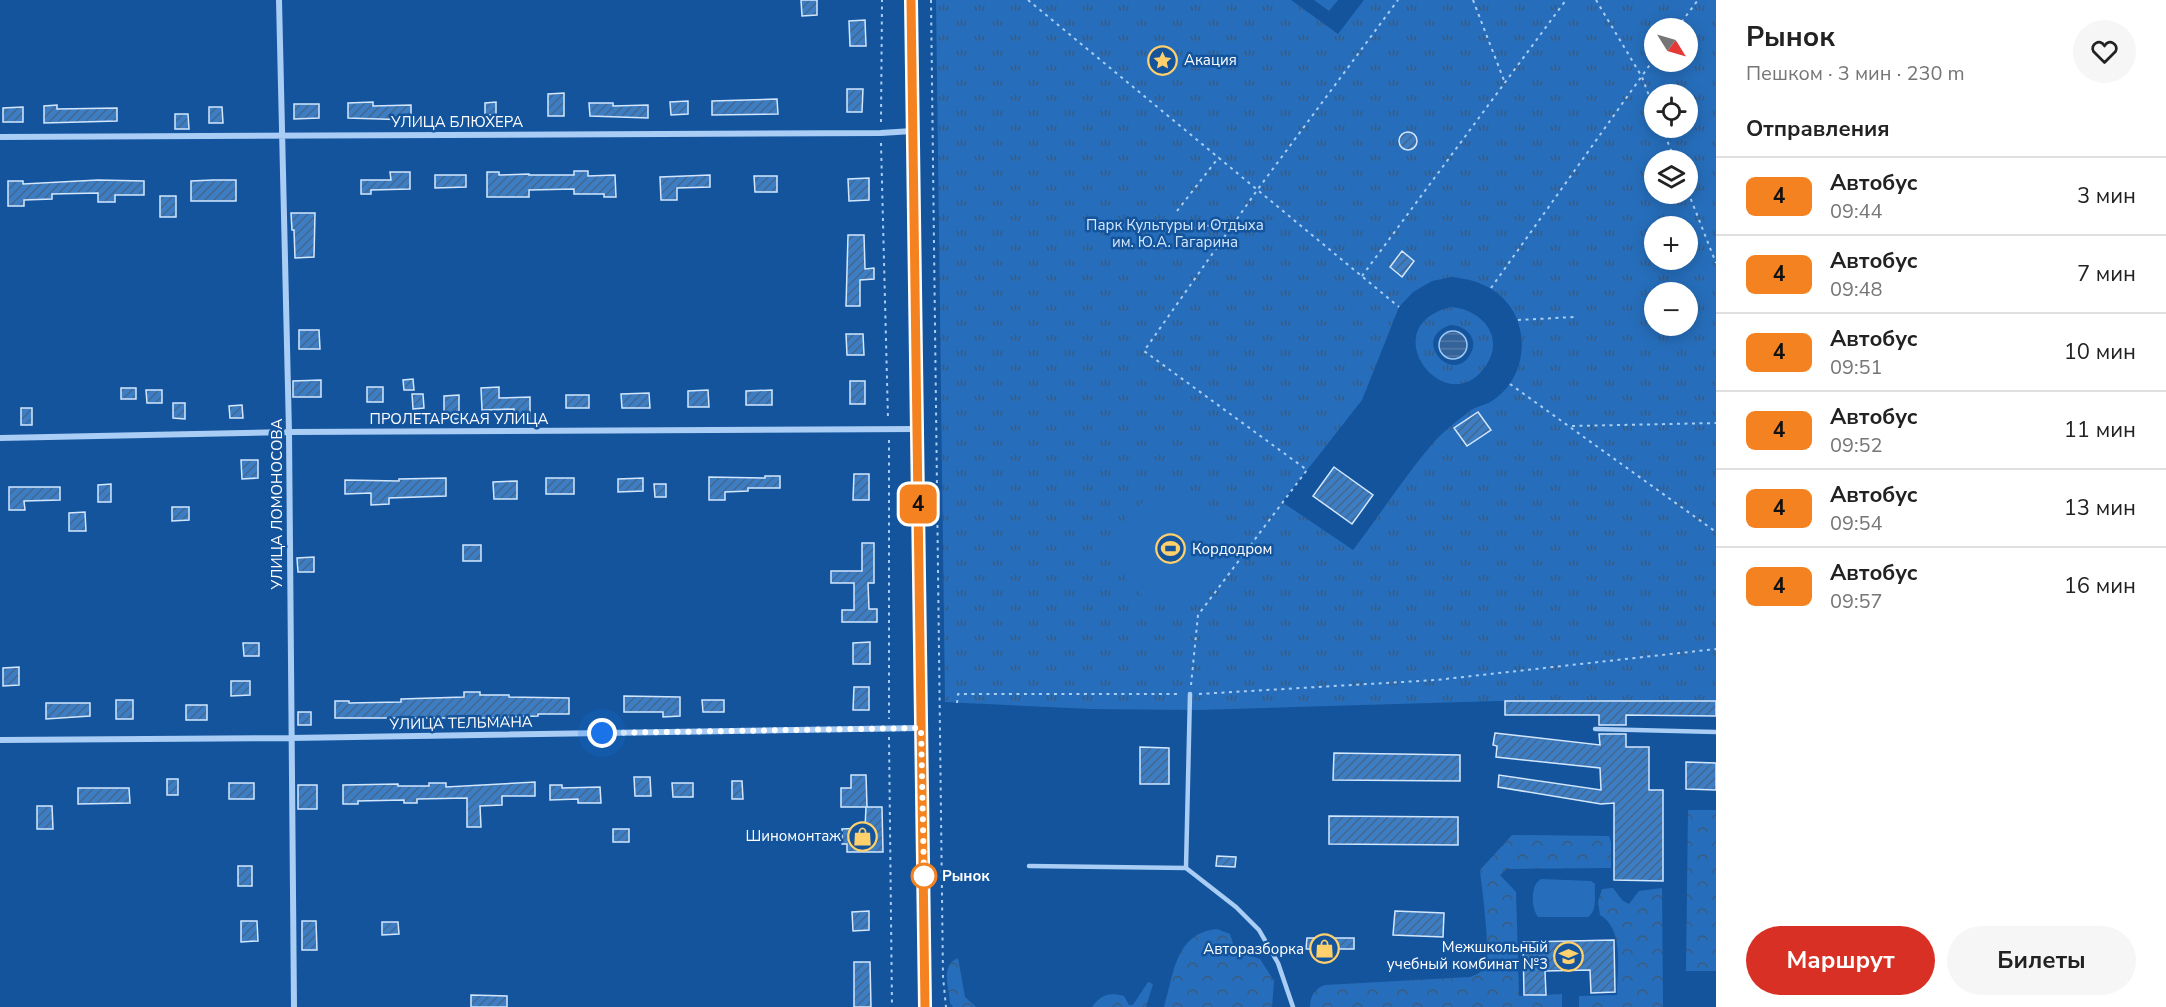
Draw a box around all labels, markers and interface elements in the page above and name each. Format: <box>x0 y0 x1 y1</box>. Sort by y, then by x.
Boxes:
north arrow <box>1644 18 1698 72</box>
map controls <box>1644 18 1698 336</box>
text: Рынок <box>1746 18 1835 56</box>
button: heart <box>2073 20 2136 83</box>
place icon: Акация <box>1147 44 1179 76</box>
place label: Акация <box>1184 50 1237 70</box>
text: Пешком · 3 мин · 230 m <box>1746 60 1965 87</box>
button: locate <box>1644 84 1698 138</box>
street label: УЛИЦА БЛЮХЕРА <box>390 112 523 132</box>
text: Отправления <box>1746 114 1890 144</box>
button: layers <box>1644 150 1698 204</box>
text: Автобус <box>1830 168 1918 198</box>
text: 3 мин <box>2077 181 2136 211</box>
text: 4 <box>1773 182 1785 210</box>
text: 09:44 <box>1830 198 1883 225</box>
park label: Парк Культуры и Отдыха им. Ю.А. Гагарина <box>1086 215 1264 252</box>
button: + <box>1644 216 1698 270</box>
text: Автобус <box>1830 246 1918 276</box>
text: 7 мин <box>2077 259 2136 289</box>
text: 4 <box>1773 260 1785 288</box>
text: 09:48 <box>1830 276 1883 303</box>
button: − <box>1644 282 1698 336</box>
text: Автобус <box>1830 324 1918 354</box>
text: 10 мин <box>2064 337 2136 367</box>
text: 4 <box>1773 338 1785 366</box>
text: 09:51 <box>1830 354 1883 381</box>
text: Автобус <box>1830 402 1918 432</box>
street label: ПРОЛЕТАРСКАЯ УЛИЦА <box>370 409 548 429</box>
text: 11 мин <box>2064 415 2136 445</box>
text: 4 <box>1773 416 1785 444</box>
street label: УЛИЦА ЛОМОНОСОВА <box>267 419 287 590</box>
text: 09:52 <box>1830 432 1883 459</box>
text: Автобус <box>1830 480 1918 510</box>
line badge: 4 <box>898 484 938 524</box>
text: 4 <box>912 490 924 518</box>
text: 13 мин <box>2064 493 2136 523</box>
text: 4 <box>1773 494 1785 522</box>
text: 09:54 <box>1830 510 1883 537</box>
sports icon: Кордодром <box>1155 533 1187 565</box>
place label: Кордодром <box>1192 539 1272 559</box>
text: Автобус <box>1830 558 1918 588</box>
text: 16 мин <box>2064 571 2136 601</box>
text: 4 <box>1773 572 1785 600</box>
text: 09:57 <box>1830 588 1883 615</box>
street label: УЛИЦА ТЕЛЬМАНА <box>388 712 533 734</box>
your location <box>587 718 617 748</box>
shop icon: Шиномонтаж <box>846 820 878 852</box>
place label: Шиномонтаж <box>745 826 841 846</box>
marker: Рынок <box>911 863 937 889</box>
place label: Рынок <box>942 866 990 886</box>
button: Маршрут <box>1746 926 1935 995</box>
button: Билеты <box>1947 926 2136 995</box>
shop icon: Авторазборка <box>1309 933 1341 965</box>
place label: Межшкольный учебный комбинат №3 <box>1387 937 1548 974</box>
place label: Авторазборка <box>1203 939 1304 959</box>
school or university icon: Межшкольный учебный комбинат №3 <box>1553 940 1585 972</box>

